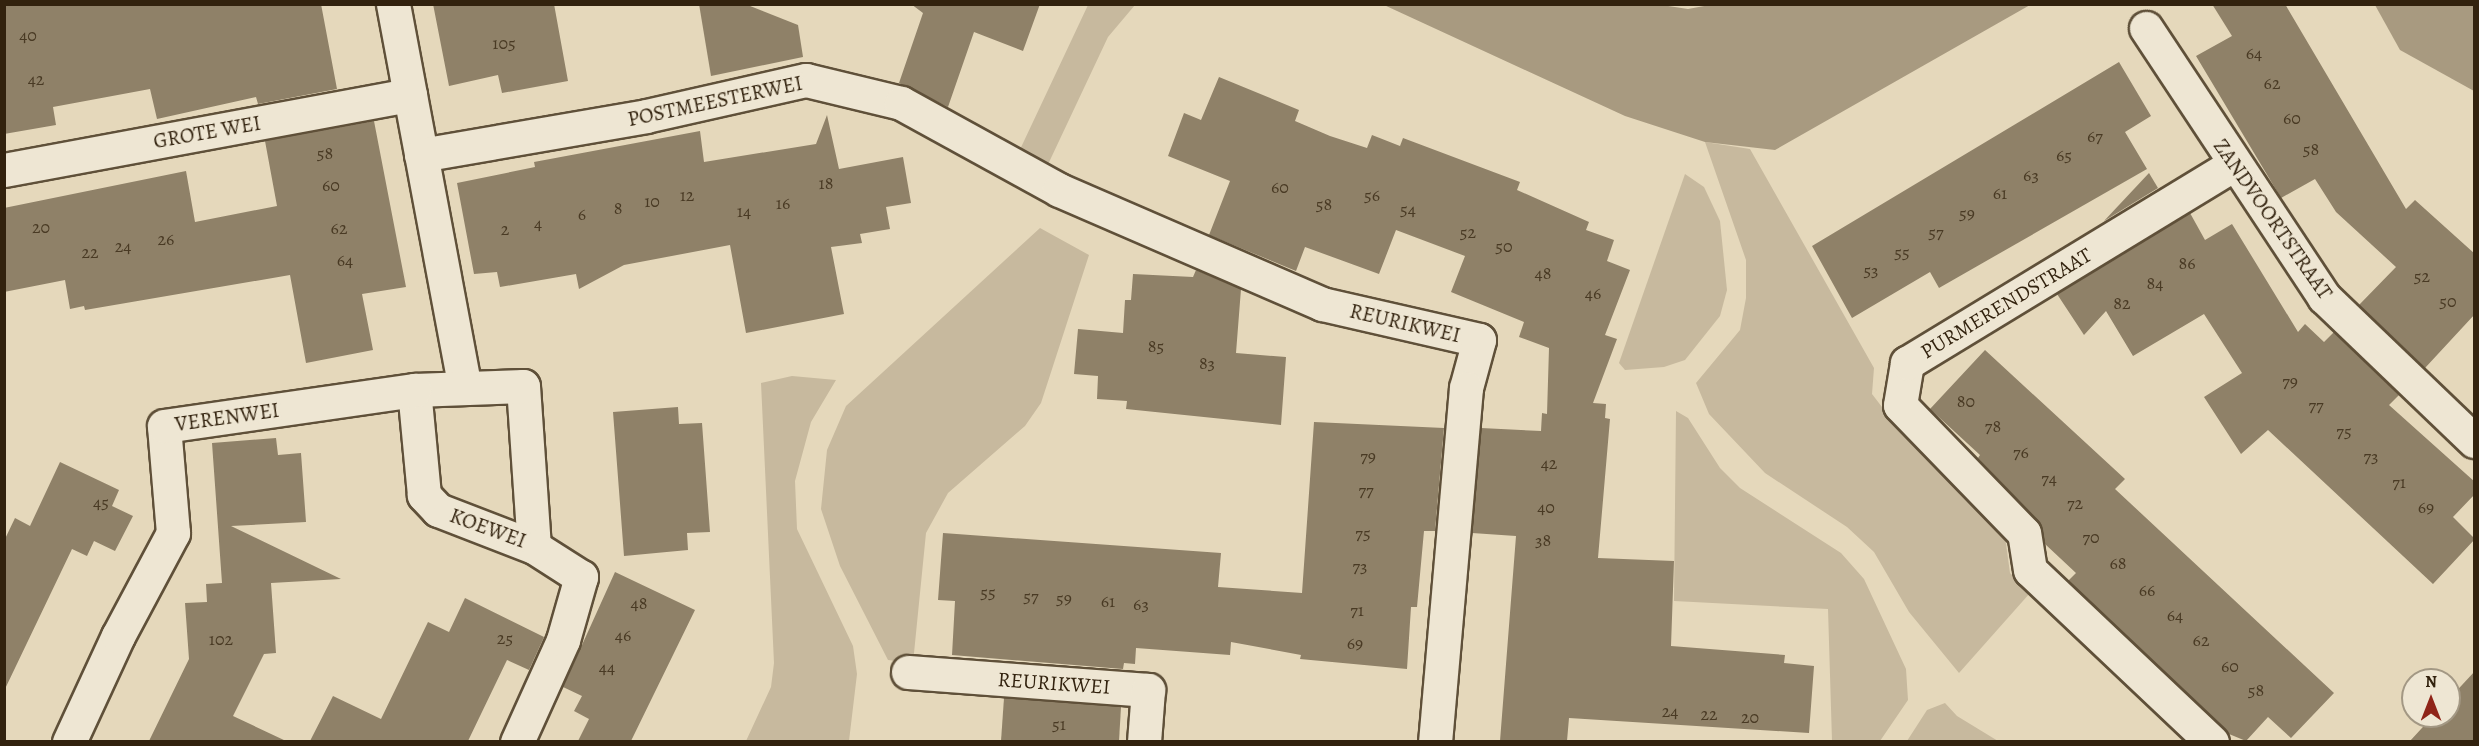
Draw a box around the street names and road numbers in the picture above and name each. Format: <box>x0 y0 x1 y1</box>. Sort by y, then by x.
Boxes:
street label: POSTMEESTERWEI <box>625 70 805 132</box>
street label: GROTE WEI <box>151 110 263 154</box>
street label: ZANDVOORTSTRAAT <box>2208 134 2338 304</box>
street label: PURMERENDSTRAAT <box>1916 242 2096 364</box>
street label: REURIKWEI <box>1347 298 1463 348</box>
street label: VERENWEI <box>173 397 281 437</box>
street label: KOEWEI <box>446 503 530 553</box>
street label: REURIKWEI <box>997 666 1111 700</box>

